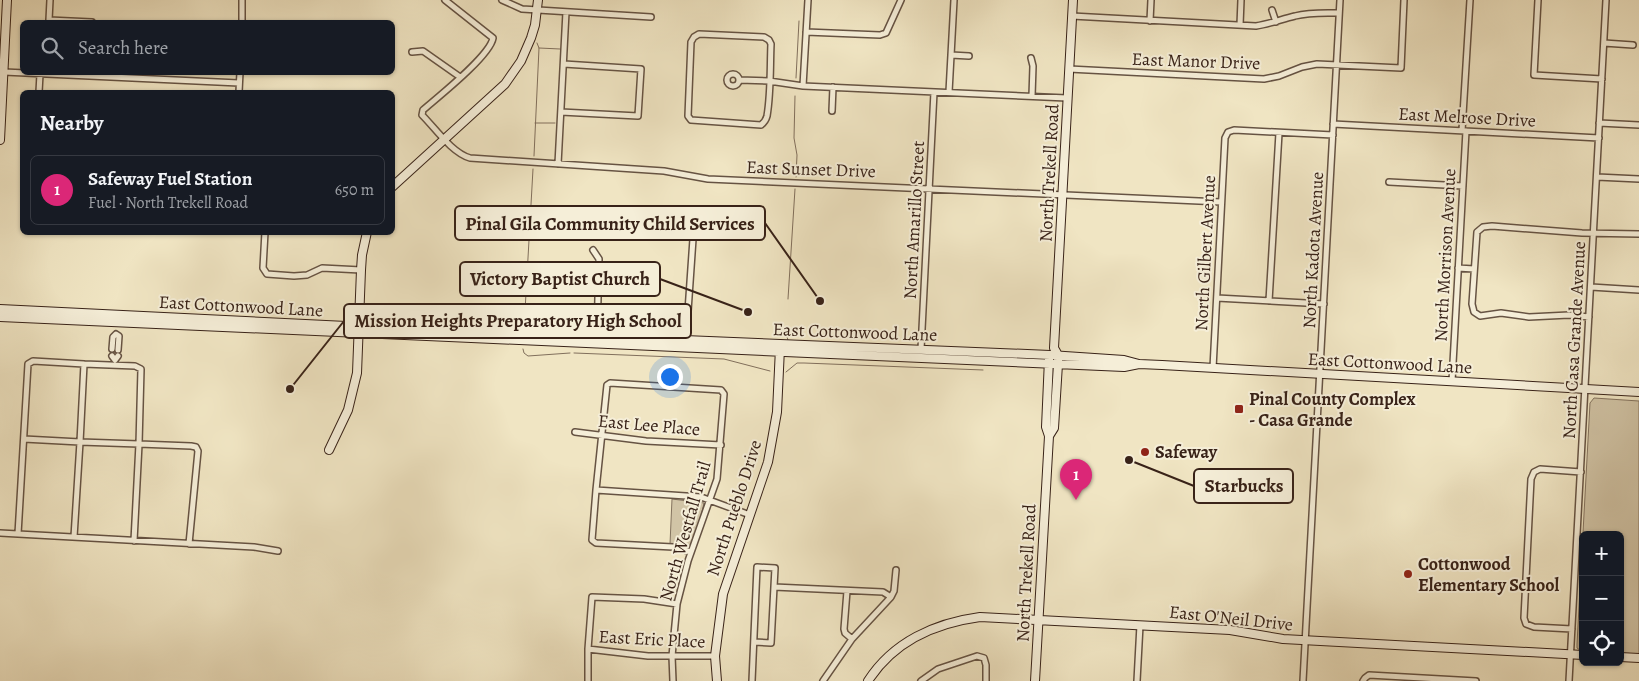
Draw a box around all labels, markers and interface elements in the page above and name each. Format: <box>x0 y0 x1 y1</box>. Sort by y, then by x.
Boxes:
search box <box>20 20 395 75</box>
icon: search <box>38 34 66 62</box>
text: Search here <box>78 35 168 61</box>
street label: East Manor Drive <box>1131 47 1261 75</box>
street label: East Melrose Drive <box>1398 101 1536 133</box>
street label: North Trekell Road <box>1033 103 1065 243</box>
text: Nearby <box>40 109 103 137</box>
street label: North Amarillo Street <box>898 140 930 300</box>
street label: East Sunset Drive <box>746 155 876 183</box>
text: Safeway Fuel Station <box>88 166 252 192</box>
street label: North Morrison Avenue <box>1428 168 1462 342</box>
street label: North Kadota Avenue <box>1297 171 1329 329</box>
street label: North Gilbert Avenue <box>1189 175 1221 331</box>
text: 1 <box>54 179 60 201</box>
text: 650 m <box>335 179 374 201</box>
text: Fuel · North Trekell Road <box>88 192 248 214</box>
callout: Pinal Gila Community Child Services <box>455 206 765 240</box>
text: Pinal Gila Community Child Services <box>465 211 755 237</box>
street label: North Casa Grande Avenue <box>1557 241 1591 439</box>
callout: Victory Baptist Church <box>460 262 660 296</box>
text: Victory Baptist Church <box>469 266 650 292</box>
street label: East Cottonwood Lane <box>158 290 324 322</box>
callout: Mission Heights Preparatory High School <box>344 304 691 338</box>
text: Mission Heights Preparatory High School <box>354 308 682 334</box>
street label: East Cottonwood Lane <box>772 317 938 347</box>
street label: East Cottonwood Lane <box>1307 347 1473 379</box>
your location <box>657 364 683 390</box>
place label: Pinal County Complex - Casa Grande <box>1249 387 1415 432</box>
marker: Pinal County Complex - Casa Grande <box>1233 403 1245 415</box>
street label: East Lee Place <box>597 409 701 441</box>
street label: North Pueblo Drive <box>701 437 767 579</box>
place label: Safeway <box>1155 440 1218 464</box>
marker: Safeway <box>1139 446 1151 458</box>
street label: North Westfall Trail <box>654 458 717 604</box>
pin: 1 <box>1060 459 1092 500</box>
callout: Starbucks <box>1194 469 1293 503</box>
text: Starbucks <box>1204 473 1284 499</box>
street label: North Trekell Road <box>1010 503 1042 643</box>
map controls <box>1579 531 1624 666</box>
button: + <box>1579 531 1624 576</box>
place label: Cottonwood Elementary School <box>1418 552 1560 597</box>
marker: Cottonwood Elementary School <box>1402 568 1414 580</box>
button: − <box>1579 576 1624 621</box>
street label: East O'Neil Drive <box>1168 600 1294 636</box>
button: locate <box>1579 621 1624 666</box>
street label: East Eric Place <box>598 624 706 654</box>

